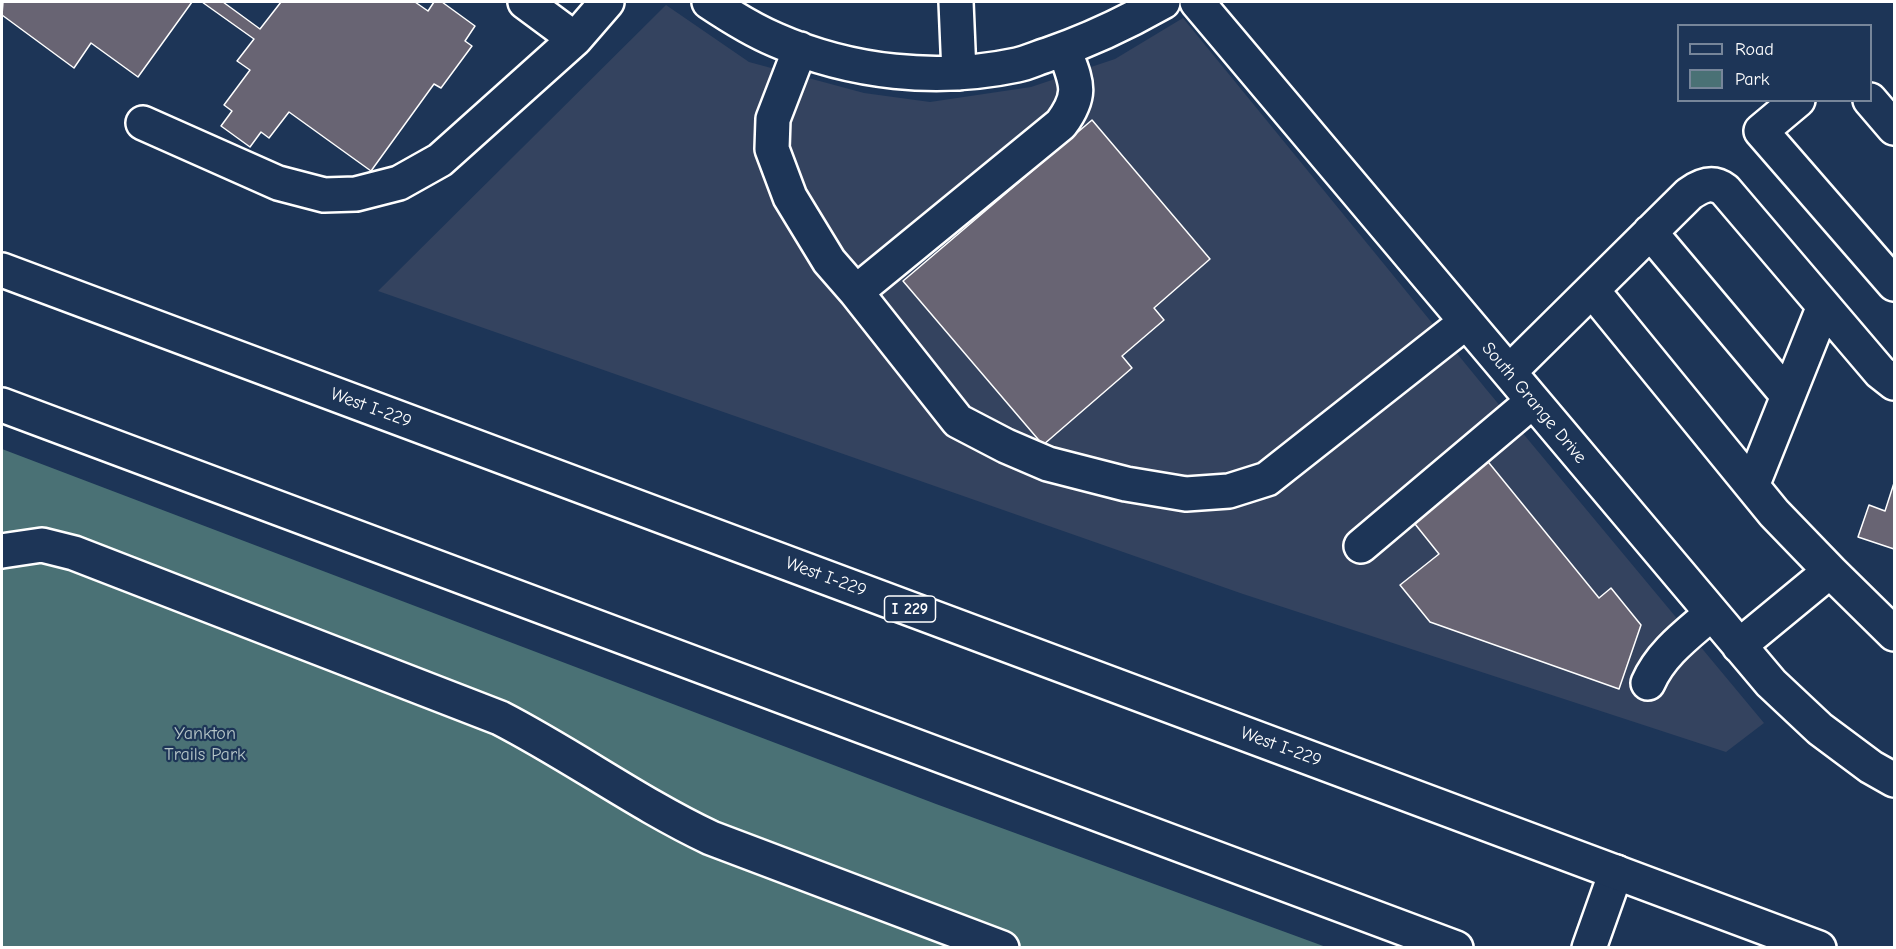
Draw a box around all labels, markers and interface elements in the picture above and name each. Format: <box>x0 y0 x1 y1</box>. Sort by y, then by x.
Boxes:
legend <box>1677 24 1872 102</box>
text: Road <box>1735 39 1774 60</box>
text: Park <box>1735 69 1769 90</box>
street label: South Grange Drive <box>1477 338 1591 468</box>
street label: West I-229 <box>327 383 415 433</box>
street label: West I-229 <box>782 552 870 602</box>
road number: I 229 <box>884 596 936 622</box>
street label: West I-229 <box>1237 722 1325 772</box>
park label: Yankton Trails Park <box>164 723 246 766</box>

